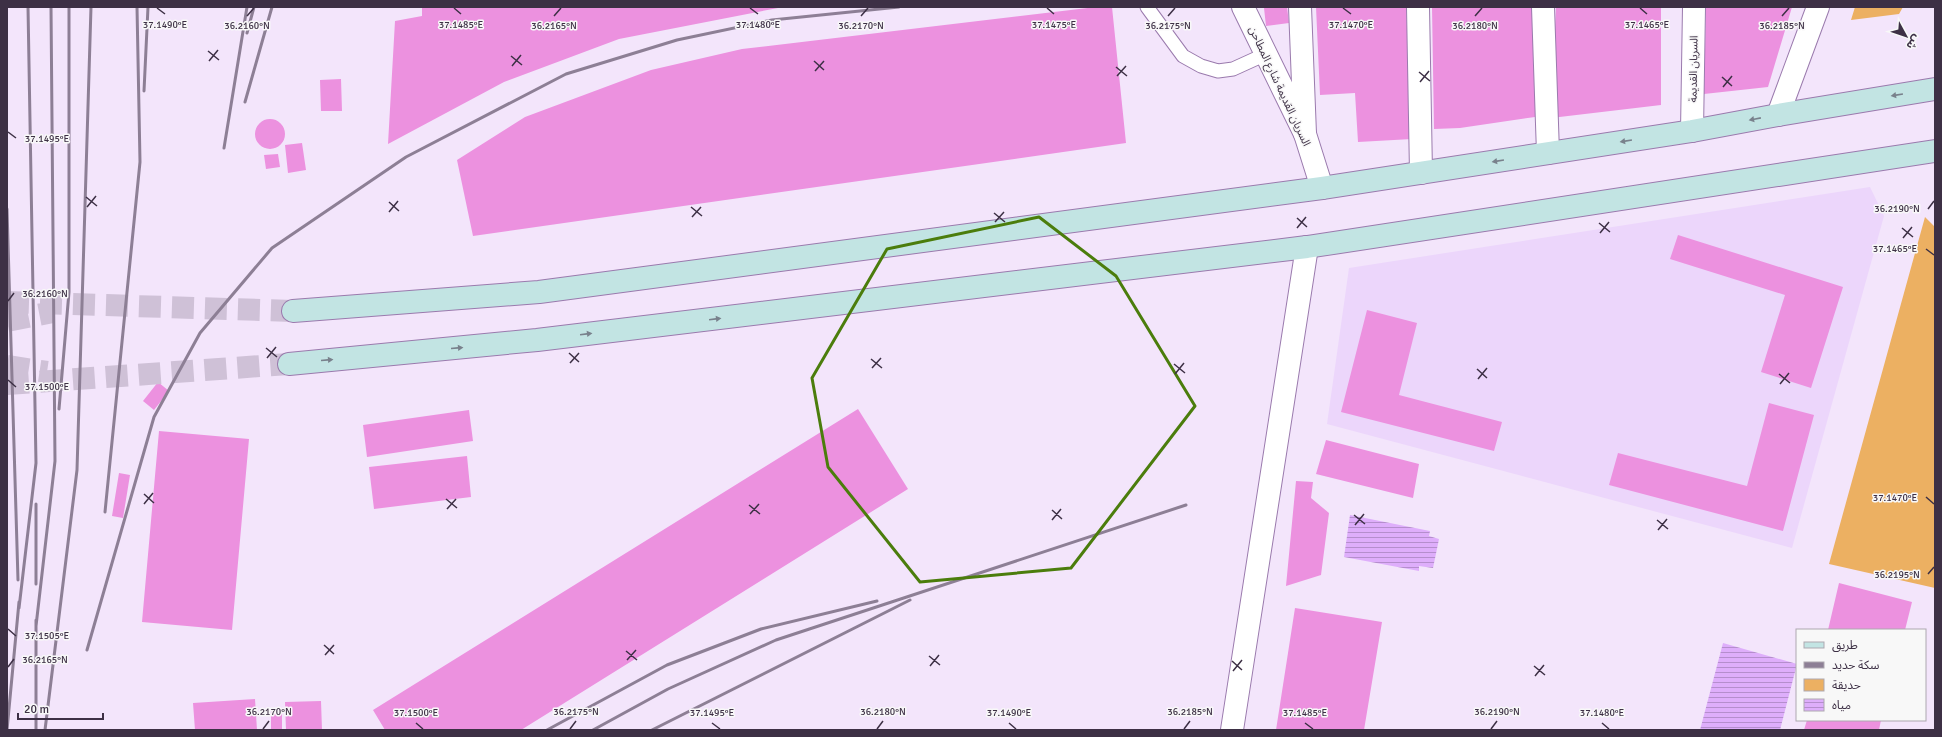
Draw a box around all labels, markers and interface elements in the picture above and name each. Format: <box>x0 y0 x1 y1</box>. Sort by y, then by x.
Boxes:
north arrow <box>1886 16 1926 56</box>
text: 37.1490°E <box>143 19 188 31</box>
text: 37.1485°E <box>439 19 484 31</box>
text: 37.1480°E <box>736 19 781 31</box>
text: 37.1475°E <box>1032 19 1077 31</box>
text: 37.1470°E <box>1329 19 1374 31</box>
text: 37.1465°E <box>1625 19 1670 31</box>
text: 36.2160°N <box>224 20 270 32</box>
text: 36.2165°N <box>531 20 577 32</box>
text: 36.2170°N <box>838 20 884 32</box>
text: 36.2175°N <box>1145 20 1191 32</box>
text: 36.2180°N <box>1452 20 1498 32</box>
text: 36.2185°N <box>1759 20 1805 32</box>
street label: السريان القديمة شارع المطاحن <box>1245 24 1313 149</box>
text: ش <box>1903 32 1923 52</box>
street label: السريان القديمة <box>1686 35 1701 103</box>
one-way arrow <box>1890 93 1903 99</box>
one-way arrow <box>1748 117 1761 123</box>
text: 37.1495°E <box>25 133 70 145</box>
one-way arrow <box>1620 138 1633 144</box>
one-way arrow <box>1492 158 1504 164</box>
text: 36.2190°N <box>1874 203 1920 215</box>
text: 37.1465°E <box>1873 243 1918 255</box>
text: 36.2160°N <box>22 288 68 300</box>
one-way arrow <box>709 316 721 322</box>
one-way arrow <box>580 331 592 338</box>
one-way arrow <box>451 345 463 351</box>
one-way arrow <box>321 357 334 363</box>
text: 37.1500°E <box>25 381 70 393</box>
text: 37.1470°E <box>1873 492 1918 504</box>
text: 36.2195°N <box>1874 569 1920 581</box>
legend <box>1796 629 1926 721</box>
text: 37.1505°E <box>25 630 70 642</box>
text: طريق <box>1832 638 1858 653</box>
text: 36.2165°N <box>22 654 68 666</box>
text: سكة حديد <box>1832 658 1879 673</box>
text: حديقة <box>1832 678 1861 693</box>
scale bar <box>18 695 103 721</box>
text: مياه <box>1832 698 1851 713</box>
text: 20 m <box>24 702 49 717</box>
text: 36.2170°N <box>246 706 292 718</box>
text: 36.2175°N <box>553 706 599 718</box>
text: 36.2180°N <box>860 706 906 718</box>
text: 36.2185°N <box>1167 706 1213 718</box>
text: 36.2190°N <box>1474 706 1520 718</box>
text: 37.1500°E <box>394 707 439 719</box>
text: 37.1495°E <box>690 707 735 719</box>
text: 37.1490°E <box>987 707 1032 719</box>
text: 37.1485°E <box>1283 707 1328 719</box>
text: 37.1480°E <box>1580 707 1625 719</box>

